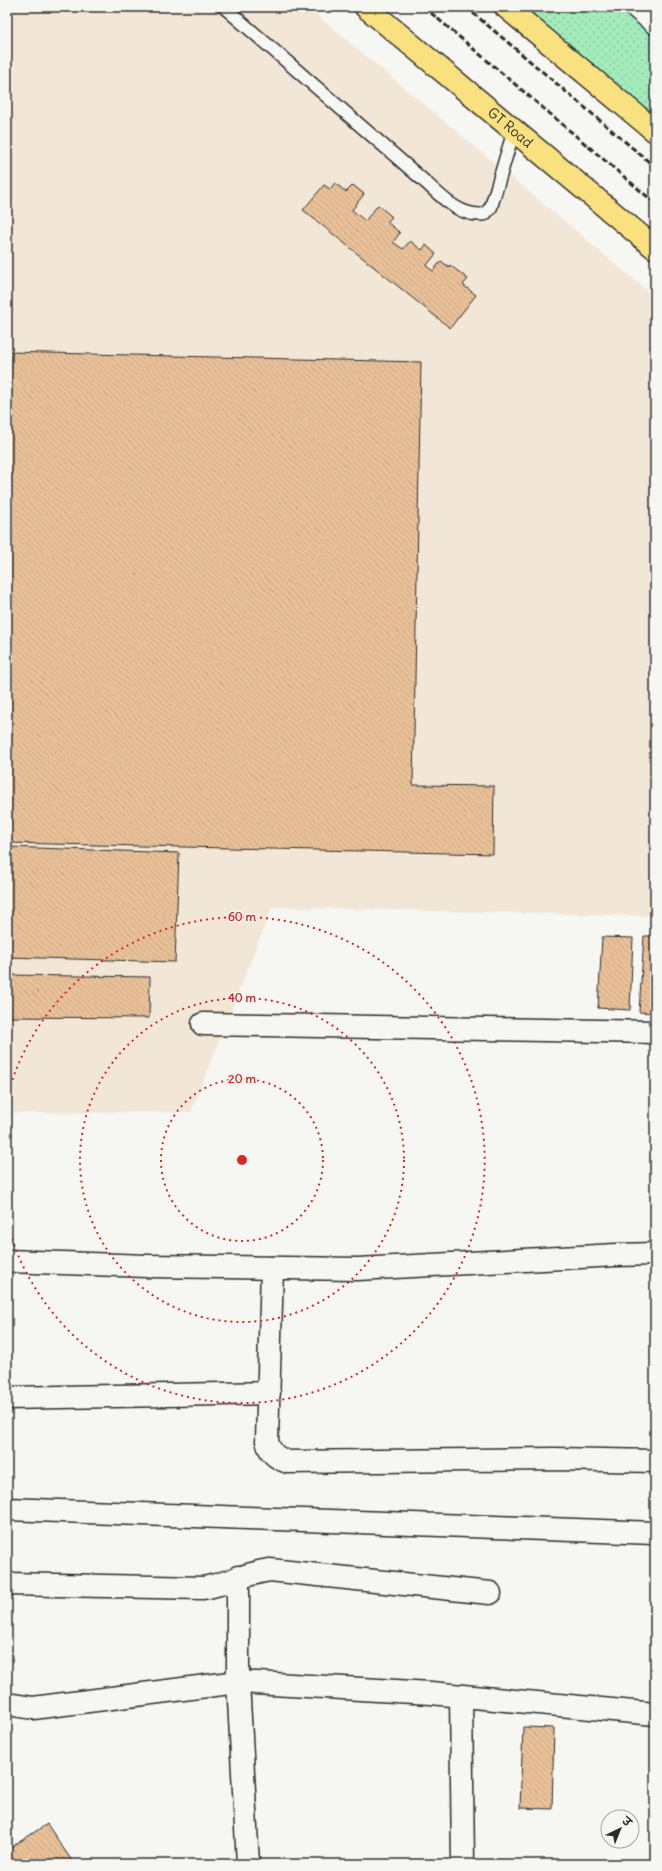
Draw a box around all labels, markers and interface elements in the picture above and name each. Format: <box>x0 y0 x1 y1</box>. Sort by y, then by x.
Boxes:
street label: GT Road <box>484 103 537 151</box>
text: 60 m <box>228 909 257 924</box>
text: 40 m <box>228 990 257 1005</box>
text: 20 m <box>228 1071 256 1086</box>
centre of rings <box>235 1153 249 1167</box>
north arrow <box>600 1809 640 1849</box>
text: उ <box>619 1813 635 1830</box>

